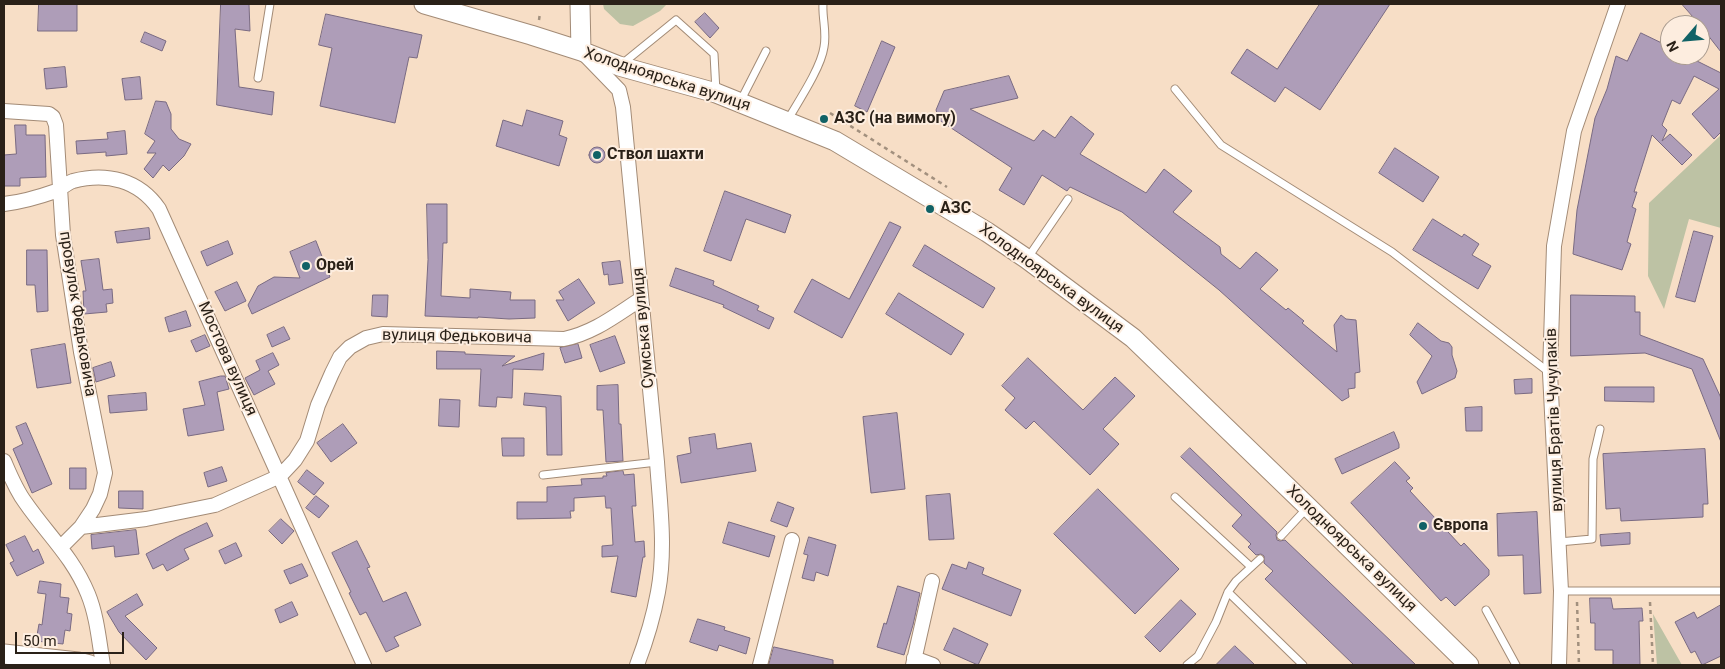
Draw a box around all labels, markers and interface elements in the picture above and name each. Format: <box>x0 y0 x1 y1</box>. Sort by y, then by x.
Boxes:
north arrow <box>1660 15 1710 65</box>
text: N <box>1663 38 1682 54</box>
street label: Холодноярська вулиця <box>581 44 753 116</box>
place label: АЗС (на вимогу) <box>834 109 956 129</box>
marker: АЗС (на вимогу) <box>818 113 830 125</box>
place label: Ствол шахти <box>607 145 704 165</box>
marker: Ствол шахти <box>591 149 603 161</box>
place label: АЗС <box>940 199 971 219</box>
marker: АЗС <box>924 203 936 215</box>
street label: Холодноярська вулиця <box>975 220 1127 338</box>
street label: провулок Федьковича <box>54 230 100 398</box>
place label: Орей <box>316 256 354 276</box>
marker: Орей <box>300 260 312 272</box>
street label: Сумська вулиця <box>629 267 659 389</box>
street label: Мостова вулиця <box>193 299 261 419</box>
street label: вулиця Федьковича <box>382 326 532 348</box>
street label: вулиця Братів Чучупаків <box>1542 328 1568 512</box>
street label: Холодноярська вулиця <box>1282 482 1420 616</box>
place label: Європа <box>1433 516 1488 536</box>
marker: Європа <box>1417 520 1429 532</box>
scale bar <box>18 622 126 654</box>
text: 50 m <box>23 632 57 650</box>

